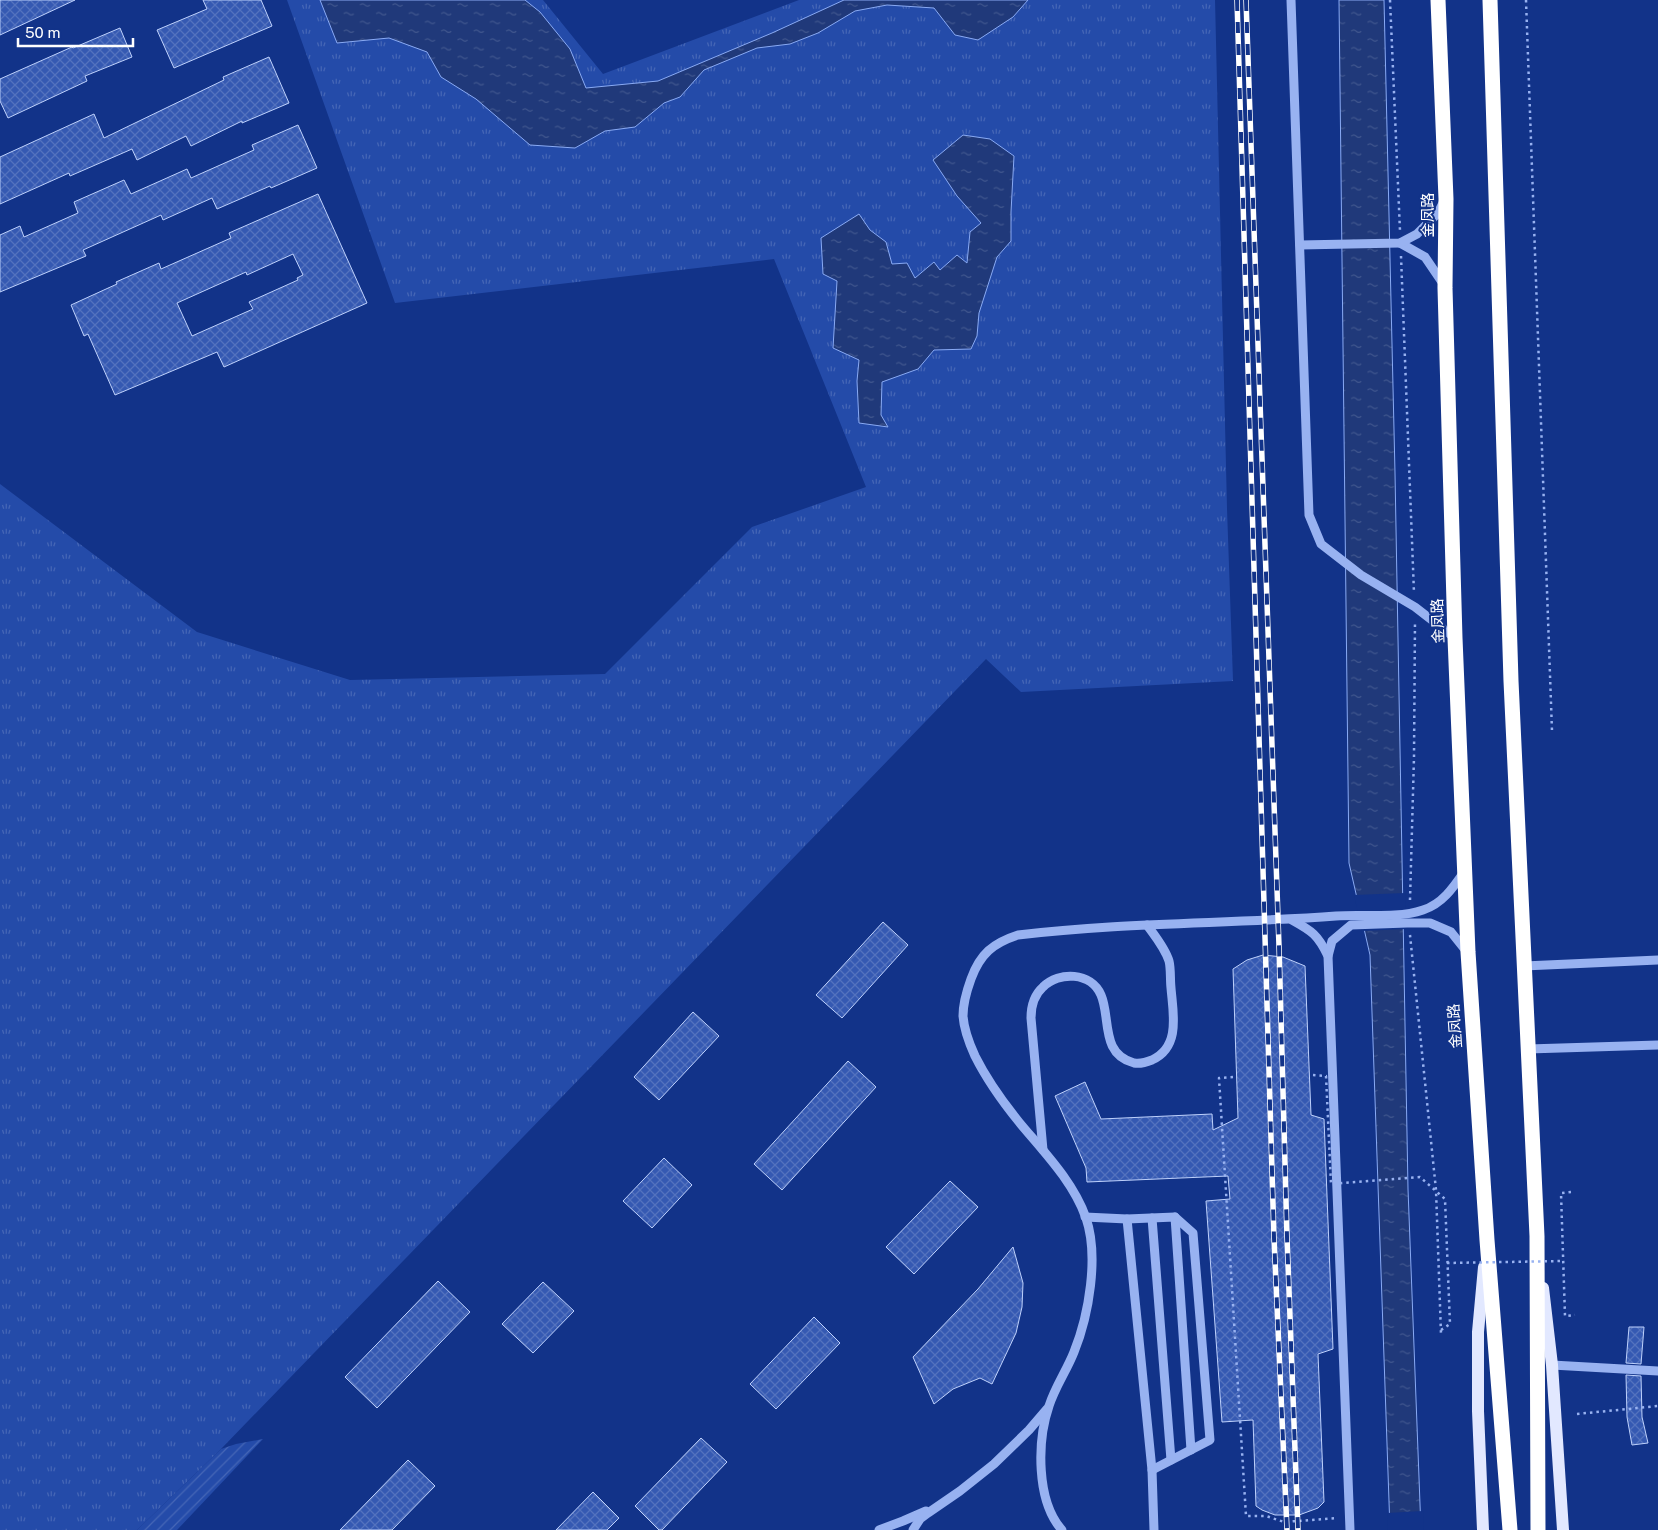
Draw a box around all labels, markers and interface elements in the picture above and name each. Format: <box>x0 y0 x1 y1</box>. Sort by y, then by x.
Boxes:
scale bar <box>18 15 132 47</box>
text: 50 m <box>25 24 60 41</box>
street label: 金凤路 <box>1419 192 1436 238</box>
street label: 金凤路 <box>1428 598 1447 644</box>
street label: 金凤路 <box>1444 1003 1465 1049</box>

